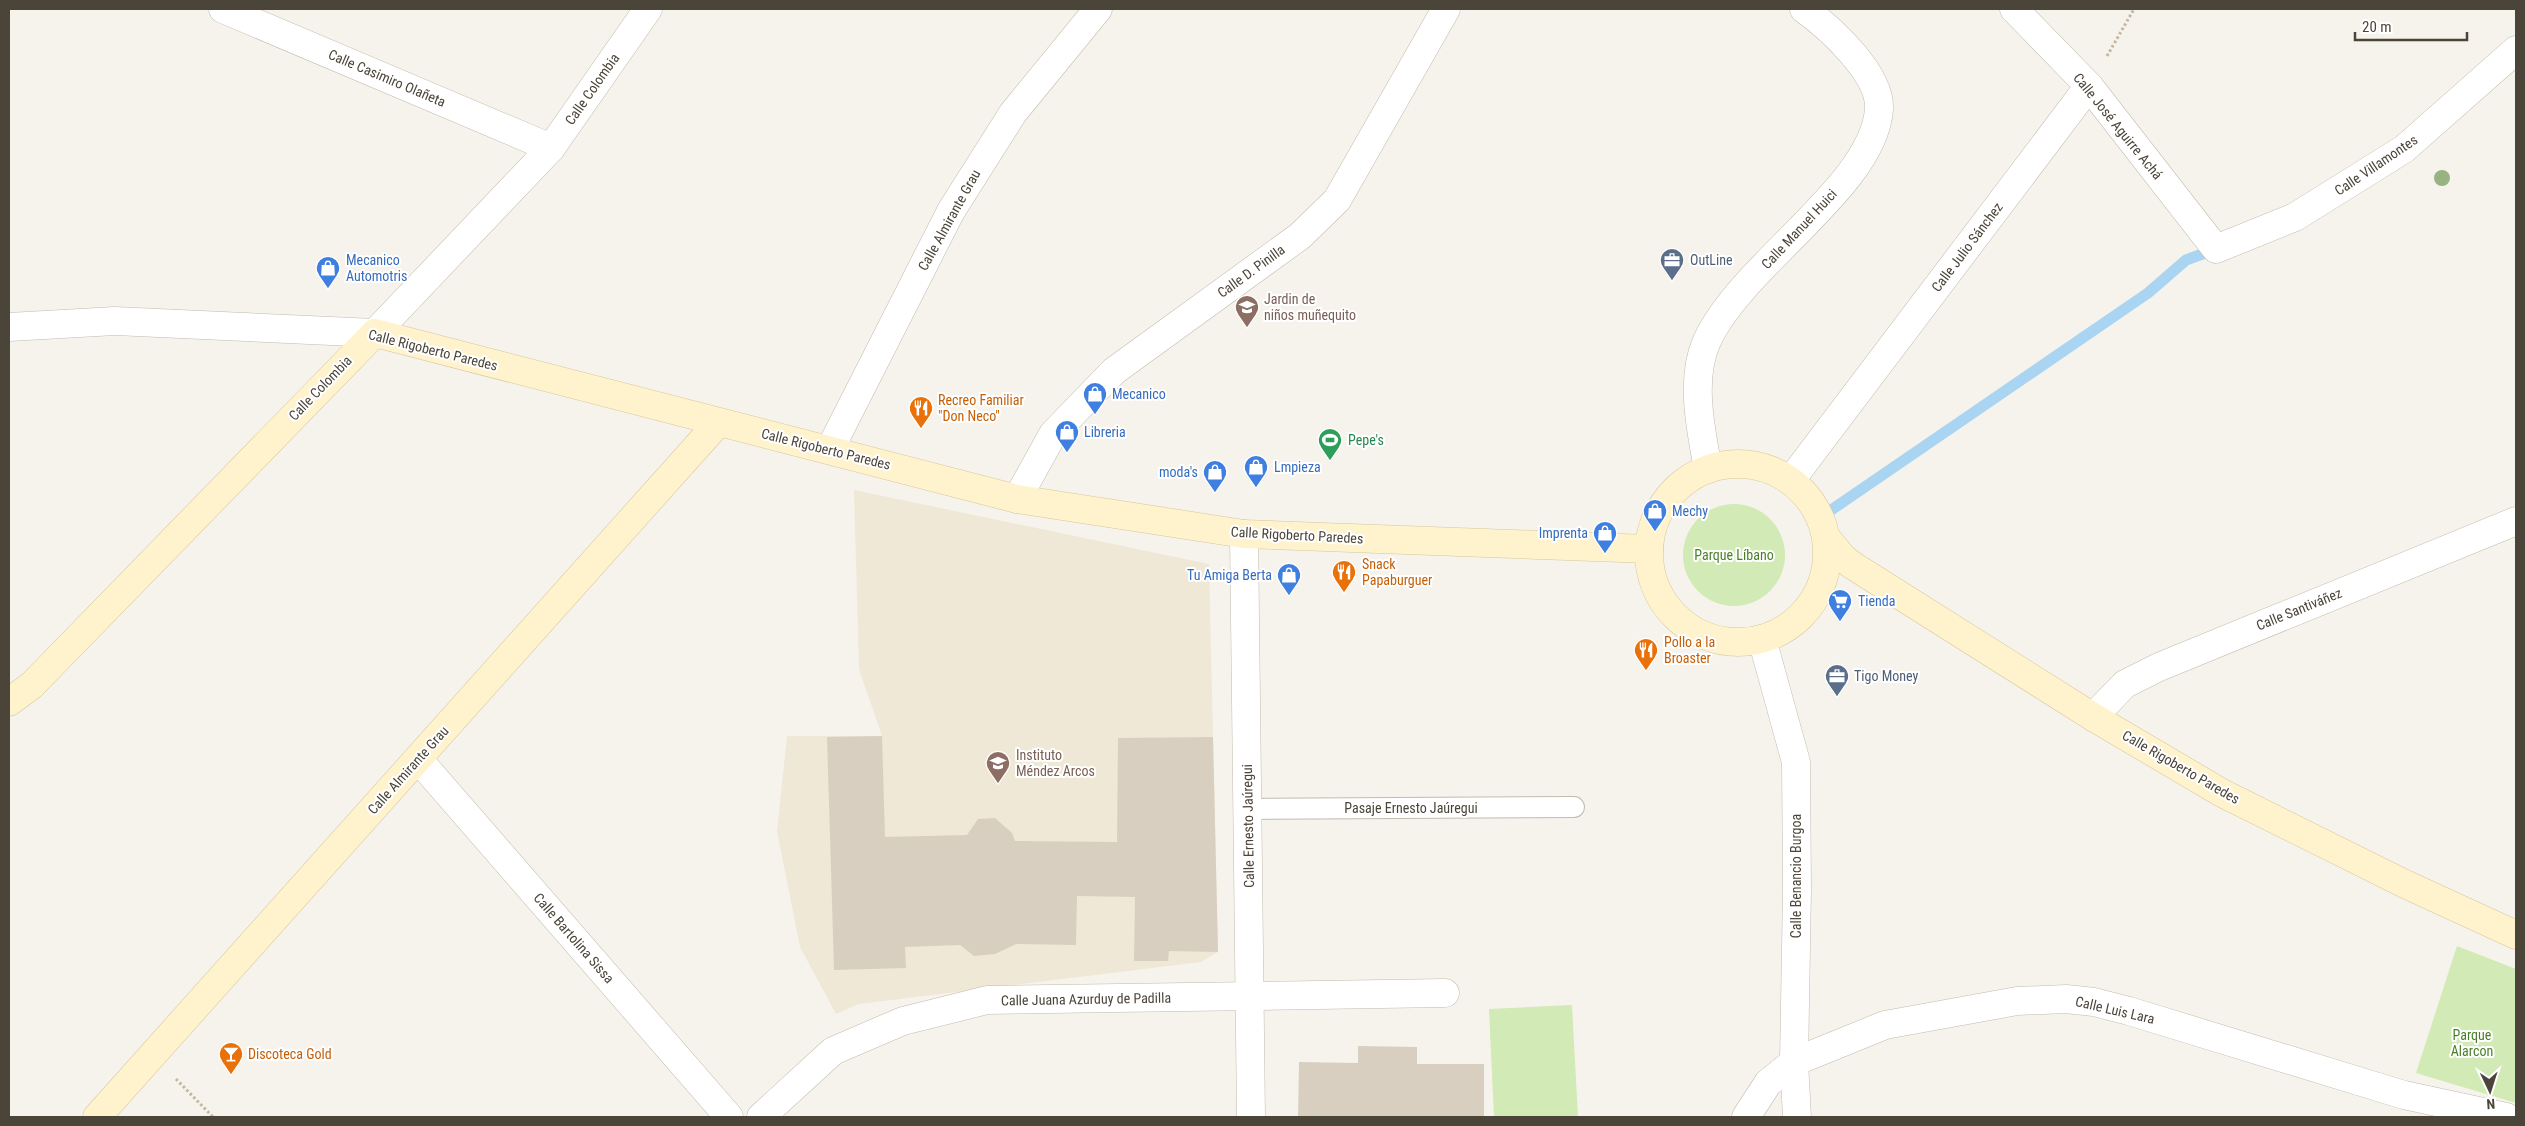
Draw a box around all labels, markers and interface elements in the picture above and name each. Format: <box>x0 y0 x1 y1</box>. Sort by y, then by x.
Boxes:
scale bar <box>2355 10 2468 42</box>
text: 20 m <box>2362 18 2392 36</box>
street label: Calle Casimiro Olañeta <box>326 46 448 110</box>
street label: Calle Colombia <box>562 50 622 128</box>
street label: Calle José Aguirre Achá <box>2070 70 2166 182</box>
street label: Calle Villamontes <box>2332 131 2420 199</box>
street label: Calle Almirante Grau <box>915 167 983 273</box>
street label: Calle Manuel Huici <box>1758 186 1840 272</box>
street label: Calle Julio Sánchez <box>1928 199 2006 295</box>
street label: Calle D. Pinilla <box>1214 241 1288 301</box>
office icon: OutLine <box>1659 247 1685 281</box>
place label: Mecanico Automotris <box>346 252 407 284</box>
place label: OutLine <box>1690 252 1733 268</box>
shop icon: Mecanico Automotris <box>315 255 341 289</box>
place label: Jardin de niños muñequito <box>1264 291 1356 323</box>
school or university icon: Jardin de niños muñequito <box>1234 294 1260 328</box>
street label: Calle Rigoberto Paredes <box>367 326 499 374</box>
street label: Calle Colombia <box>285 352 355 424</box>
shop icon: Mecanico <box>1082 381 1108 415</box>
place label: Mecanico <box>1112 386 1166 402</box>
place label: Recreo Familiar "Don Neco" <box>938 392 1024 424</box>
restaurant icon: Recreo Familiar "Don Neco" <box>908 395 934 429</box>
shop icon: Libreria <box>1054 419 1080 453</box>
place label: Libreria <box>1084 424 1126 440</box>
street label: Calle Rigoberto Paredes <box>760 425 892 473</box>
sports icon: Pepe's <box>1317 427 1343 461</box>
place label: Pepe's <box>1348 432 1384 448</box>
shop icon: Lmpieza <box>1243 454 1269 488</box>
shop icon: moda's <box>1202 459 1228 493</box>
place label: Lmpieza <box>1274 459 1321 475</box>
place label: moda's <box>1159 464 1198 480</box>
shop icon: Mechy <box>1642 498 1668 532</box>
place label: Mechy <box>1672 503 1708 519</box>
shop icon: Imprenta <box>1592 520 1618 554</box>
street label: Calle Rigoberto Paredes <box>1230 524 1364 546</box>
place label: Imprenta <box>1539 525 1588 541</box>
park label: Parque Líbano <box>1694 547 1774 563</box>
place label: Snack Papaburguer <box>1362 556 1432 588</box>
restaurant icon: Snack Papaburguer <box>1331 559 1357 593</box>
shop icon: Tu Amiga Berta <box>1276 562 1302 596</box>
place label: Tu Amiga Berta <box>1187 567 1272 583</box>
street label: Calle Santiváñez <box>2254 585 2344 633</box>
supermarket icon: Tienda <box>1827 588 1853 622</box>
place label: Tienda <box>1858 593 1896 609</box>
place label: Pollo a la Broaster <box>1664 634 1715 666</box>
restaurant icon: Pollo a la Broaster <box>1633 637 1659 671</box>
office icon: Tigo Money <box>1824 663 1850 697</box>
place label: Tigo Money <box>1854 668 1919 684</box>
street label: Calle Almirante Grau <box>364 723 452 817</box>
street label: Calle Rigoberto Paredes <box>2120 727 2242 807</box>
place label: Instituto Méndez Arcos <box>1016 747 1095 779</box>
school or university icon: Instituto Méndez Arcos <box>985 750 1011 784</box>
street label: Calle Ernesto Jaúregui <box>1239 764 1257 888</box>
street label: Pasaje Ernesto Jaúregui <box>1344 800 1478 816</box>
street label: Calle Benancio Burgoa <box>1788 814 1804 938</box>
street label: Calle Bartolina Sissa <box>531 890 617 986</box>
street label: Calle Juana Azurduy de Padilla <box>1001 990 1171 1008</box>
street label: Calle Luis Lara <box>2074 993 2156 1027</box>
park label: Parque Alarcon <box>2451 1027 2493 1059</box>
bar icon: Discoteca Gold <box>218 1041 244 1075</box>
place label: Discoteca Gold <box>248 1046 332 1062</box>
north arrow <box>2465 1066 2515 1116</box>
text: N <box>2486 1096 2496 1112</box>

